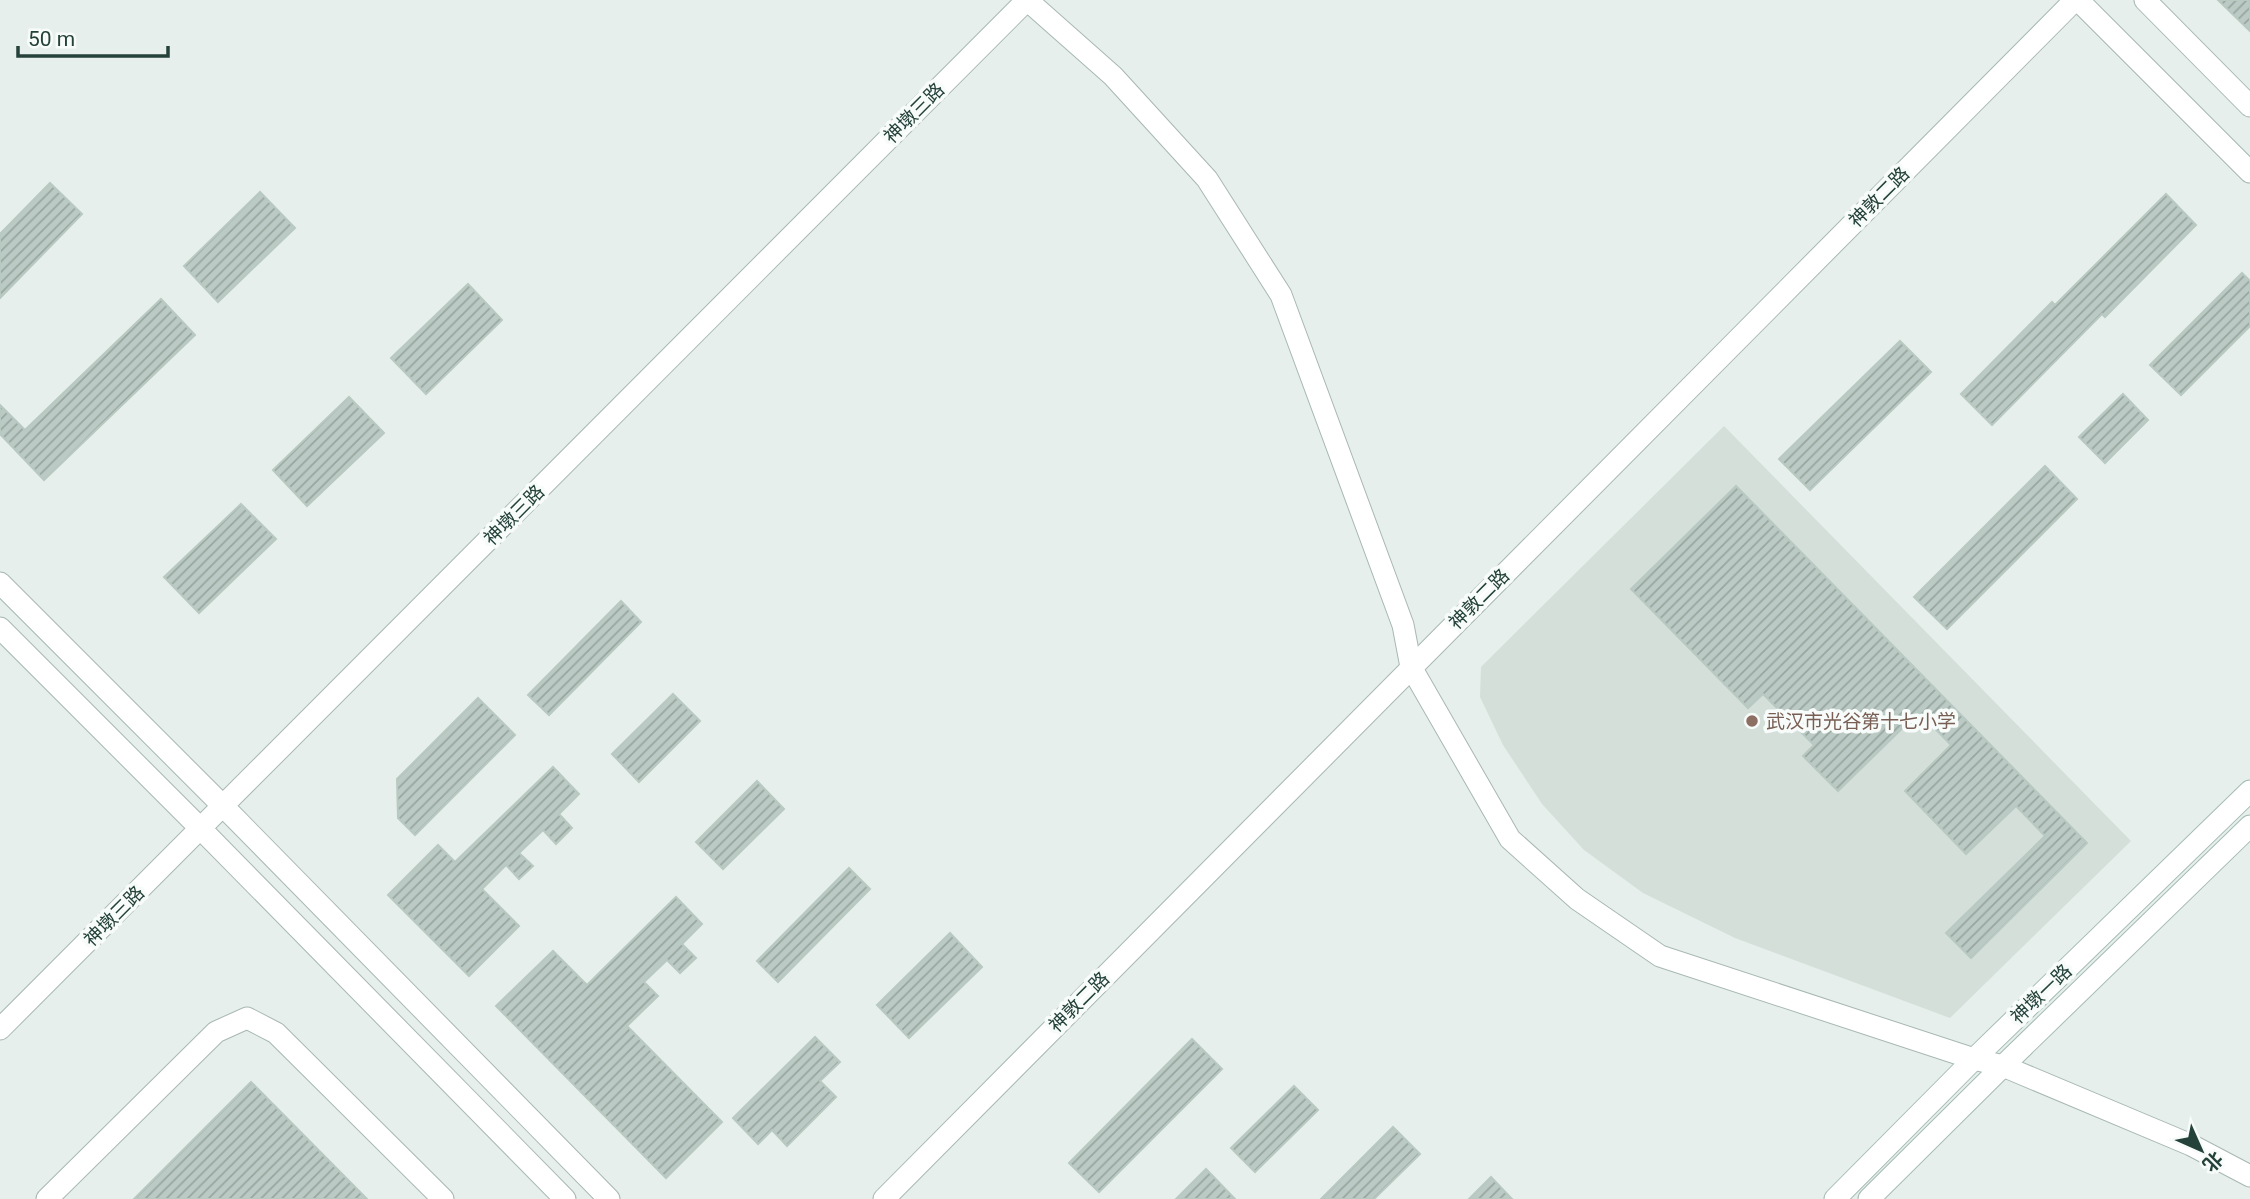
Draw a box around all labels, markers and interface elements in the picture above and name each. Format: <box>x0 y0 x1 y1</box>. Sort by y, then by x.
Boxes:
scale bar <box>18 14 168 58</box>
text: 50 m <box>28 27 75 51</box>
street label: 神墩三路 <box>879 78 949 148</box>
street label: 神敦二路 <box>1844 162 1914 232</box>
street label: 神墩三路 <box>479 480 549 550</box>
street label: 神敦二路 <box>1444 564 1514 634</box>
place label: 武汉市光谷第十七小学 <box>1766 710 1956 733</box>
marker: 武汉市光谷第十七小学 <box>1744 713 1760 729</box>
street label: 神墩三路 <box>79 881 149 951</box>
street label: 神墩一路 <box>2006 959 2076 1029</box>
street label: 神敦二路 <box>1044 967 1114 1037</box>
north arrow <box>2166 1115 2236 1185</box>
text: 北 <box>2198 1147 2228 1177</box>

